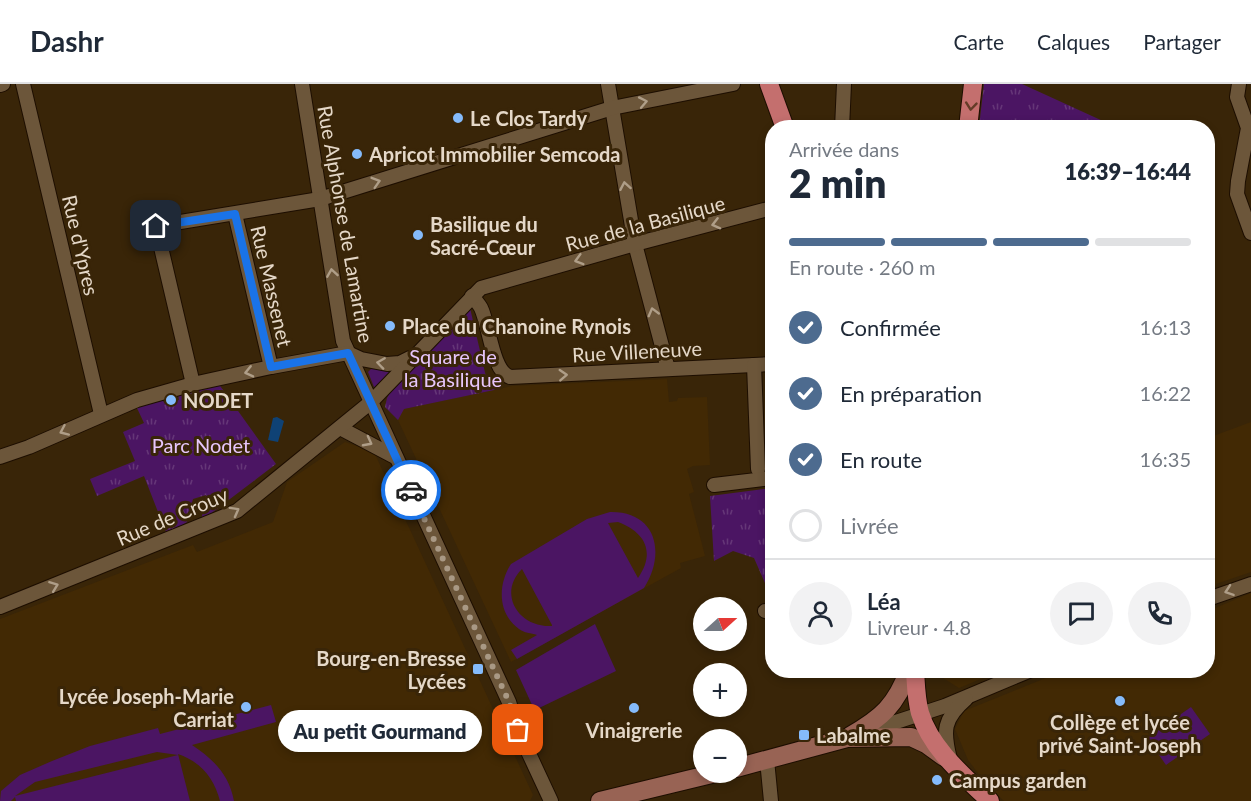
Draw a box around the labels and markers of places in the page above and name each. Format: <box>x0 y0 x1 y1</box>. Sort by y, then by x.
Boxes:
place label: Le Clos Tardy <box>470 106 588 130</box>
marker: Le Clos Tardy <box>451 111 465 125</box>
place label: Apricot Immobilier Semcoda <box>368 142 620 166</box>
marker: Apricot Immobilier Semcoda <box>350 147 364 161</box>
pin <box>130 200 181 251</box>
place label: Basilique du Sacré-Cœur <box>430 212 538 259</box>
marker: Basilique du Sacré-Cœur <box>411 228 425 242</box>
place label: Place du Chanoine Rynois <box>402 314 631 338</box>
marker: Place du Chanoine Rynois <box>383 319 397 333</box>
place label: NODET <box>183 388 253 412</box>
marker: NODET <box>164 393 178 407</box>
place label: Bourg-en-Bresse Lycées <box>316 646 466 693</box>
marker: Bourg-en-Bresse Lycées <box>471 662 485 676</box>
place label: Lycée Joseph-Marie Carriat <box>59 684 235 731</box>
marker: Collège et lycée privé Saint-Joseph <box>1113 694 1127 708</box>
marker: Lycée Joseph-Marie Carriat <box>239 700 253 714</box>
marker: Vinaigrerie <box>627 701 641 715</box>
pin <box>492 704 543 755</box>
callout: Au petit Gourmand <box>278 709 482 751</box>
place label: Collège et lycée privé Saint-Joseph <box>1039 710 1201 757</box>
place label: Vinaigrerie <box>584 718 683 742</box>
place label: Labalme <box>816 723 891 747</box>
marker: Labalme <box>797 728 811 742</box>
place label: Campus garden <box>949 768 1087 792</box>
marker: Campus garden <box>930 773 944 787</box>

